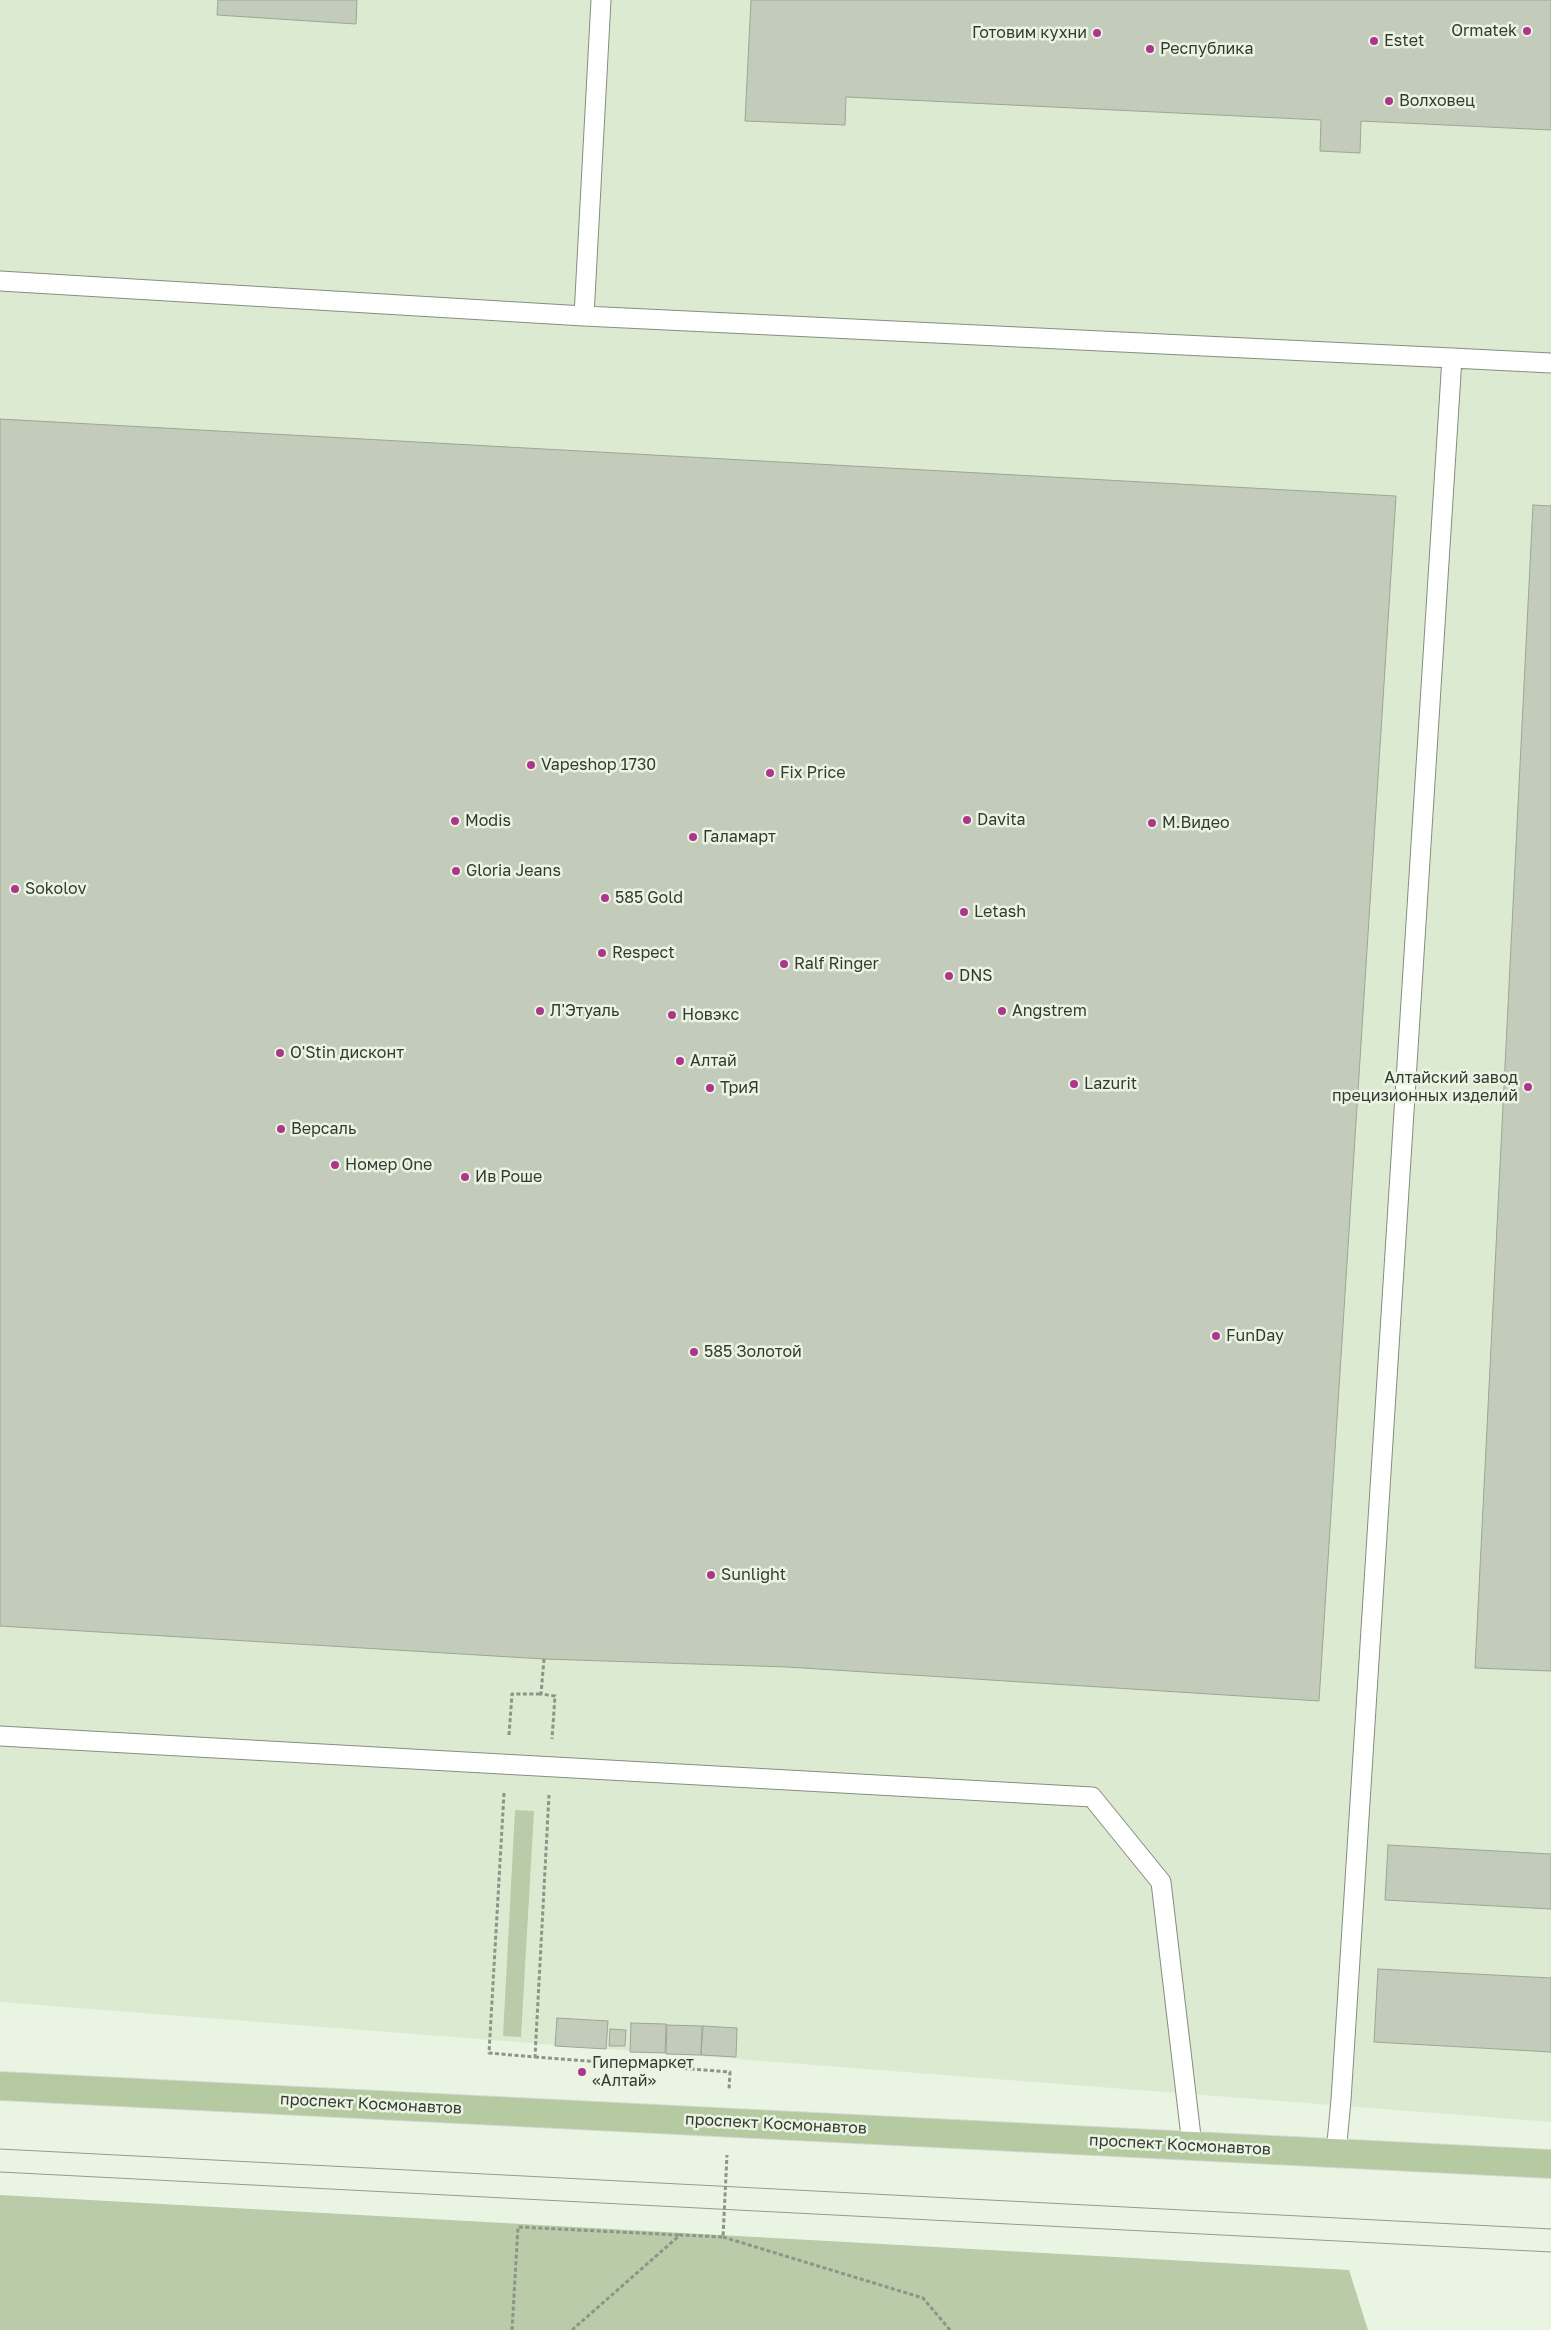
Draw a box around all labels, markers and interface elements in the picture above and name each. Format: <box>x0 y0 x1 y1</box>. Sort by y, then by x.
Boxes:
place label: Ormatek <box>1451 21 1517 41</box>
place label: Готовим кухни <box>972 23 1087 43</box>
marker: Ormatek <box>1521 25 1533 37</box>
marker: Готовим кухни <box>1091 27 1103 39</box>
place label: Estet <box>1384 31 1424 51</box>
marker: Estet <box>1368 35 1380 47</box>
place label: Республика <box>1160 39 1253 59</box>
marker: Республика <box>1144 43 1156 55</box>
place label: Волховец <box>1399 91 1475 111</box>
marker: Волховец <box>1383 95 1395 107</box>
place label: Vapeshop 1730 <box>541 755 656 775</box>
marker: Vapeshop 1730 <box>525 759 537 771</box>
place label: Fix Price <box>780 763 846 783</box>
marker: Fix Price <box>764 767 776 779</box>
place label: Davita <box>977 810 1026 830</box>
place label: Modis <box>465 811 511 831</box>
place label: М.Видео <box>1162 813 1230 833</box>
marker: Davita <box>961 814 973 826</box>
marker: Modis <box>449 815 461 827</box>
marker: М.Видео <box>1146 817 1158 829</box>
place label: Галамарт <box>703 827 776 847</box>
marker: Галамарт <box>687 831 699 843</box>
place label: Gloria Jeans <box>466 861 561 881</box>
marker: Gloria Jeans <box>450 865 462 877</box>
place label: Sokolov <box>25 879 86 899</box>
marker: Sokolov <box>9 883 21 895</box>
place label: 585 Gold <box>615 888 683 908</box>
marker: 585 Gold <box>599 892 611 904</box>
place label: Letash <box>974 902 1026 922</box>
marker: Letash <box>958 906 970 918</box>
place label: Respect <box>612 943 675 963</box>
marker: Respect <box>596 947 608 959</box>
place label: Ralf Ringer <box>794 954 879 974</box>
marker: Ralf Ringer <box>778 958 790 970</box>
place label: DNS <box>959 966 993 986</box>
marker: DNS <box>943 970 955 982</box>
place label: Л'Этуаль <box>550 1001 619 1021</box>
place label: Angstrem <box>1012 1001 1087 1021</box>
marker: Л'Этуаль <box>534 1005 546 1017</box>
place label: Новэкс <box>682 1005 739 1025</box>
marker: Angstrem <box>996 1005 1008 1017</box>
marker: Новэкс <box>666 1009 678 1021</box>
place label: O'Stin дисконт <box>290 1043 404 1063</box>
marker: O'Stin дисконт <box>274 1047 286 1059</box>
place label: Алтай <box>690 1051 737 1071</box>
marker: Алтай <box>674 1055 686 1067</box>
place label: Алтайский завод прецизионных изделий <box>1332 1068 1518 1106</box>
place label: Lazurit <box>1084 1074 1137 1094</box>
place label: ТриЯ <box>720 1078 759 1098</box>
marker: Lazurit <box>1068 1078 1080 1090</box>
marker: Алтайский завод прецизионных изделий <box>1522 1081 1534 1093</box>
marker: ТриЯ <box>704 1082 716 1094</box>
place label: Версаль <box>291 1119 356 1139</box>
marker: Версаль <box>275 1123 287 1135</box>
place label: Номер One <box>345 1155 432 1175</box>
marker: Номер One <box>329 1159 341 1171</box>
place label: Ив Роше <box>475 1167 542 1187</box>
marker: Ив Роше <box>459 1171 471 1183</box>
place label: FunDay <box>1226 1326 1284 1346</box>
marker: FunDay <box>1210 1330 1222 1342</box>
place label: 585 Золотой <box>704 1342 802 1362</box>
marker: 585 Золотой <box>688 1346 700 1358</box>
place label: Sunlight <box>721 1565 786 1585</box>
marker: Sunlight <box>705 1569 717 1581</box>
place label: Гипермаркет «Алтай» <box>592 2053 694 2091</box>
marker: Гипермаркет «Алтай» <box>576 2066 588 2078</box>
street label: проспект Космонавтов <box>280 2090 462 2118</box>
street label: проспект Космонавтов <box>685 2110 867 2138</box>
street label: проспект Космонавтов <box>1089 2131 1271 2159</box>

